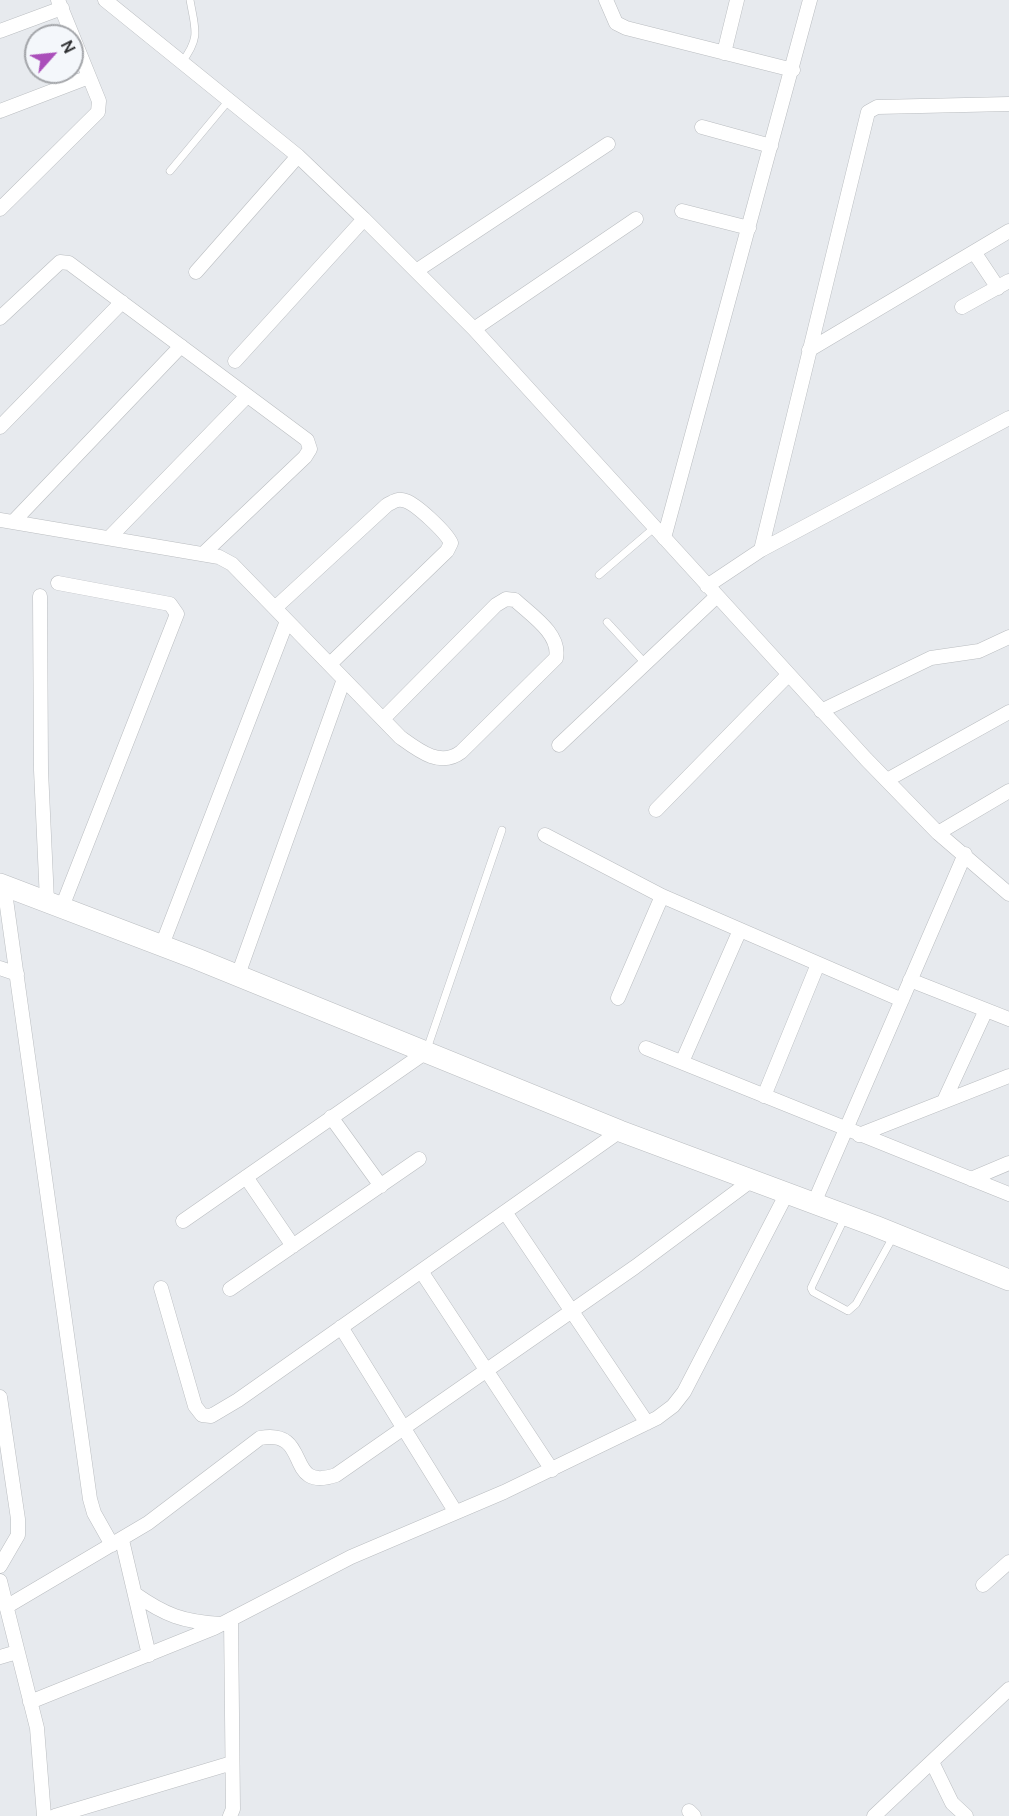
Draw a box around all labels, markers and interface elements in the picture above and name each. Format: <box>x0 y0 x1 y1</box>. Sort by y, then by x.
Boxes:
north arrow <box>24 24 84 84</box>
text: N <box>56 37 81 57</box>

